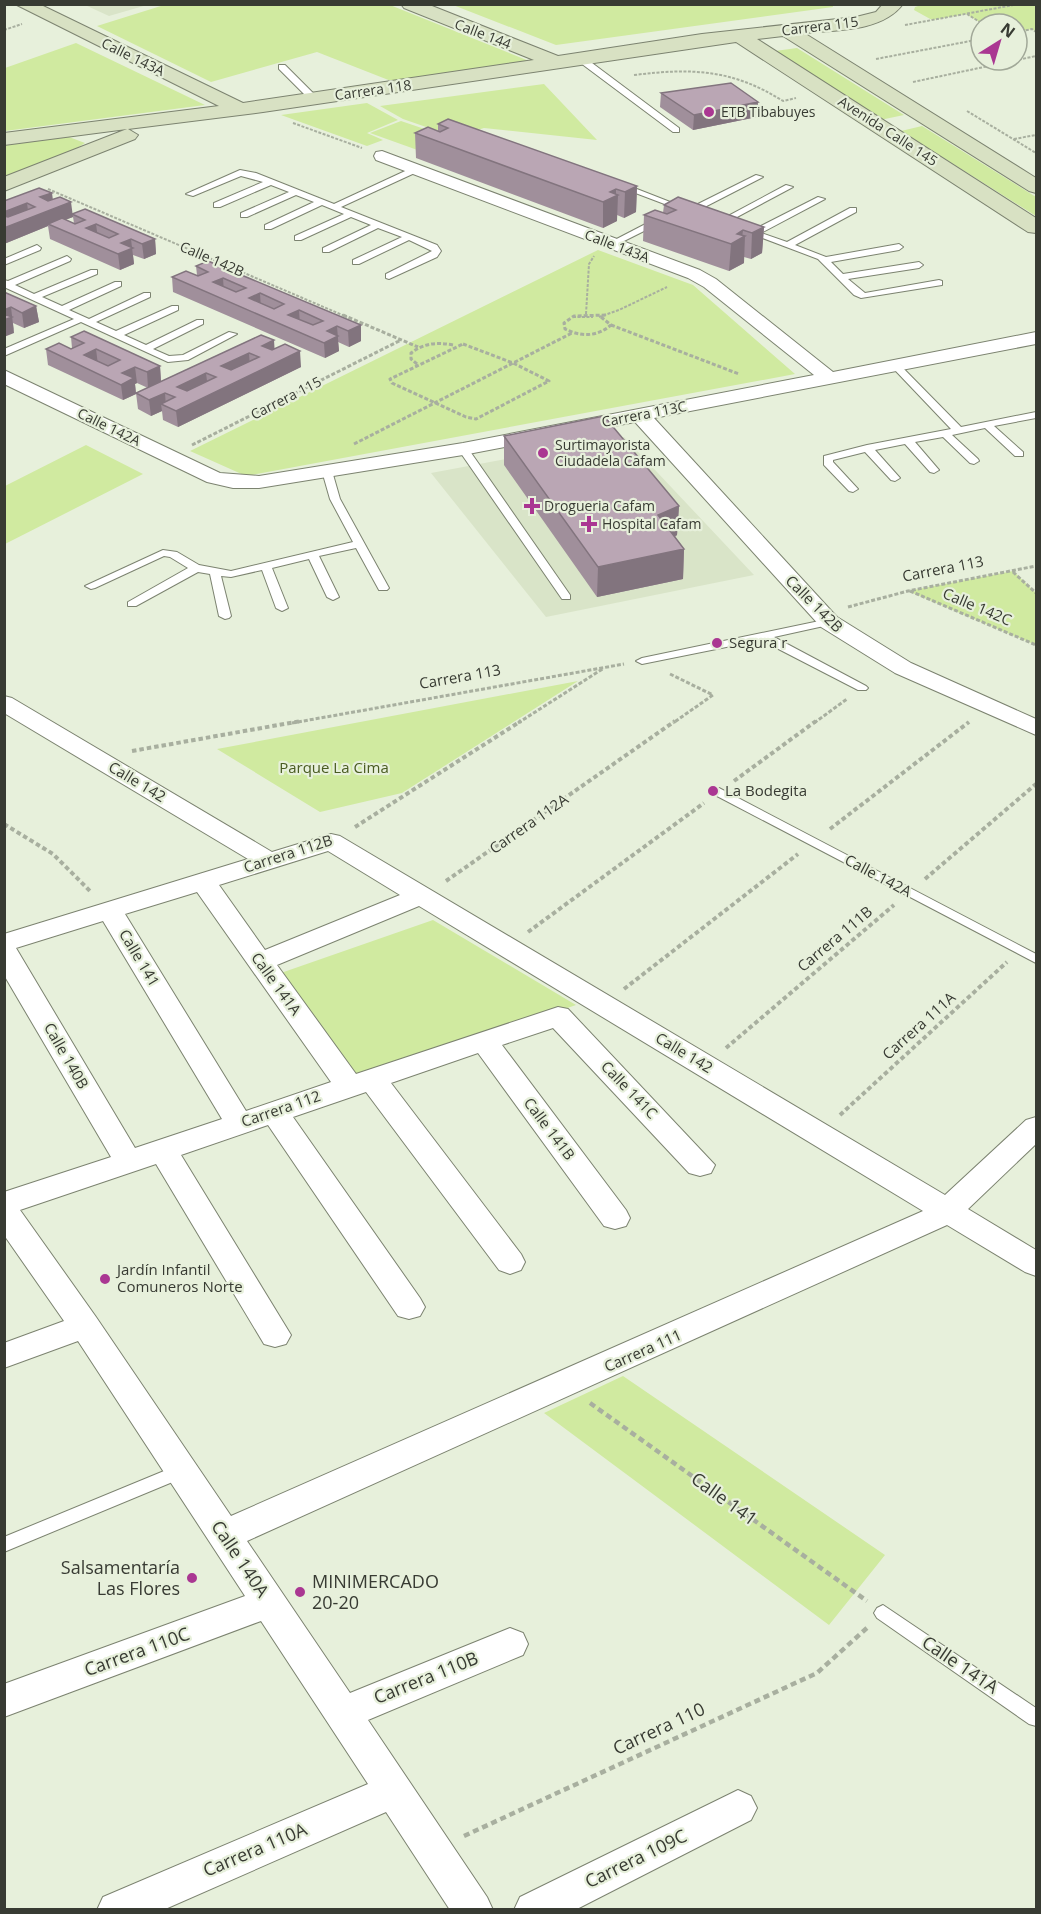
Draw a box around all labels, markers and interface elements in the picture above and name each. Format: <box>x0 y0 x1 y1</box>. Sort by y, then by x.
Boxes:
street label: Carrera 115 <box>781 11 859 40</box>
north arrow <box>969 12 1029 72</box>
street label: Calle 144 <box>452 14 514 53</box>
text: N <box>996 17 1020 43</box>
street label: Calle 143A <box>98 33 168 80</box>
street label: Carrera 118 <box>333 75 412 104</box>
street label: Avenida Calle 145 <box>835 91 942 170</box>
place label: ETB Tibabuyes <box>721 102 816 121</box>
marker: ETB Tibabuyes <box>702 105 716 119</box>
street label: Calle 143A <box>582 224 652 267</box>
street label: Calle 142B <box>177 236 247 281</box>
street label: Carrera 115 <box>247 372 324 424</box>
street label: Carrera 113C <box>600 396 688 431</box>
street label: Calle 142A <box>74 403 144 450</box>
place label: Surtimayorista Ciudadela Cafam <box>555 435 666 470</box>
marker: Surtimayorista Ciudadela Cafam <box>536 446 550 460</box>
place label: Drogueria Cafam <box>544 496 655 515</box>
marker: Drogueria Cafam <box>525 499 539 513</box>
place label: Hospital Cafam <box>602 514 702 533</box>
marker: Hospital Cafam <box>580 515 598 533</box>
street label: Carrera 113 <box>900 550 985 586</box>
street label: Calle 142B <box>782 570 848 636</box>
street label: Calle 142C <box>940 583 1015 630</box>
place label: Segura r <box>729 632 787 652</box>
marker: Segura r <box>710 636 724 650</box>
street label: Carrera 113 <box>417 659 502 693</box>
street label: Calle 142 <box>105 756 170 806</box>
park label: Parque La Cima <box>279 757 389 777</box>
place label: La Bodegita <box>725 780 807 800</box>
marker: La Bodegita <box>706 784 720 798</box>
street label: Carrera 112A <box>485 788 572 858</box>
street label: Carrera 112B <box>241 829 335 877</box>
street label: Calle 142A <box>842 849 916 901</box>
street label: Carrera 111B <box>793 901 876 976</box>
street label: Calle 141 <box>115 925 165 990</box>
street label: Calle 141A <box>247 948 307 1019</box>
street label: Carrera 111A <box>877 987 960 1063</box>
street label: Calle 140B <box>40 1019 94 1092</box>
street label: Calle 142 <box>652 1027 717 1077</box>
street label: Calle 141C <box>597 1056 662 1122</box>
street label: Carrera 112 <box>238 1085 323 1131</box>
street label: Calle 141B <box>520 1093 580 1164</box>
place label: Jardín Infantil Comuneros Norte <box>115 1259 243 1296</box>
marker: Jardín Infantil Comuneros Norte <box>98 1272 112 1286</box>
street label: Carrera 111 <box>601 1324 684 1376</box>
street label: Calle 141 <box>687 1466 762 1530</box>
street label: Calle 140A <box>206 1515 276 1602</box>
place label: Salsamentaría Las Flores <box>61 1555 180 1600</box>
place label: MINIMERCADO 20-20 <box>312 1569 439 1614</box>
marker: Salsamentaría Las Flores <box>185 1571 199 1585</box>
marker: MINIMERCADO 20-20 <box>293 1585 307 1599</box>
street label: Carrera 110C <box>81 1621 193 1681</box>
street label: Calle 141A <box>918 1630 1004 1699</box>
street label: Carrera 110B <box>370 1645 481 1709</box>
street label: Carrera 110 <box>609 1696 709 1760</box>
street label: Carrera 110A <box>199 1816 311 1882</box>
street label: Carrera 109C <box>581 1823 690 1893</box>

